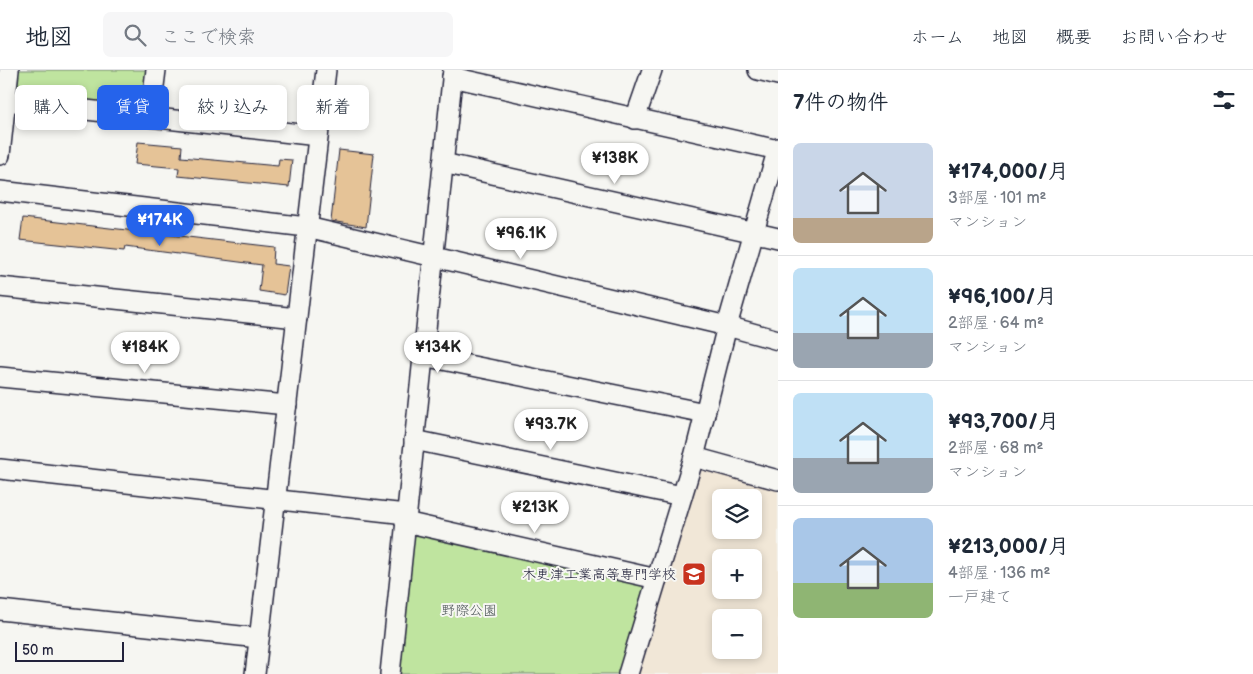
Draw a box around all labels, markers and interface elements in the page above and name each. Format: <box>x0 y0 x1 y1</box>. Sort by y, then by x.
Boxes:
search box <box>103 12 453 57</box>
icon: search <box>121 21 149 49</box>
text: 地図 <box>25 23 73 52</box>
text: ここで検索 <box>161 26 256 49</box>
text: ホーム <box>911 27 964 48</box>
text: 地図 <box>992 27 1028 48</box>
text: 概要 <box>1056 27 1092 48</box>
text: お問い合わせ <box>1120 27 1228 48</box>
chip: 購入 <box>15 85 87 130</box>
chip: 賃貸 <box>97 85 169 130</box>
chip: 絞り込み <box>179 85 287 130</box>
chip: 新着 <box>297 85 369 130</box>
icon: filters <box>1210 86 1238 114</box>
text: 7件の物件 <box>793 90 889 115</box>
pin: ¥138K <box>580 142 650 185</box>
text: ¥138K <box>592 149 638 168</box>
text: ¥174,000/月 <box>948 159 1069 184</box>
icon: home <box>833 163 893 223</box>
text: 3部屋 · 101 m² <box>948 189 1047 208</box>
pin: ¥174K <box>125 204 195 247</box>
text: ¥174K <box>137 211 183 230</box>
text: マンション <box>948 213 1027 232</box>
pin: ¥96.1K <box>480 218 562 260</box>
text: ¥96.1K <box>496 224 546 243</box>
text: ¥96,100/月 <box>948 284 1057 309</box>
icon: home <box>833 288 893 348</box>
text: 2部屋 · 64 m² <box>948 314 1044 333</box>
pin: ¥184K <box>110 332 180 374</box>
pin: ¥134K <box>403 332 473 374</box>
text: ¥184K <box>122 338 168 357</box>
text: ¥134K <box>415 338 461 357</box>
text: マンション <box>948 338 1027 357</box>
pin: ¥93.7K <box>510 408 592 451</box>
text: ¥93,700/月 <box>948 409 1059 434</box>
icon: home <box>833 413 893 473</box>
text: ¥93.7K <box>525 415 577 434</box>
text: 2部屋 · 68 m² <box>948 439 1043 458</box>
text: マンション <box>948 463 1027 482</box>
map controls <box>712 489 762 659</box>
button: layers <box>712 489 762 539</box>
pin: ¥213K <box>500 492 570 534</box>
text: ¥213K <box>512 498 558 517</box>
text: ¥213,000/月 <box>948 534 1069 559</box>
icon: home <box>833 538 893 598</box>
button: + <box>712 549 762 599</box>
school or university icon: 木更津工業高等専門学校 <box>681 561 707 587</box>
text: 4部屋 · 136 m² <box>948 564 1050 583</box>
place label: 木更津工業高等専門学校 <box>522 566 676 583</box>
text: 一戸建て <box>948 588 1012 607</box>
park label: 野際公園 <box>441 602 497 619</box>
button: − <box>712 609 762 659</box>
scale bar <box>15 639 124 662</box>
text: 50 m <box>22 642 54 659</box>

